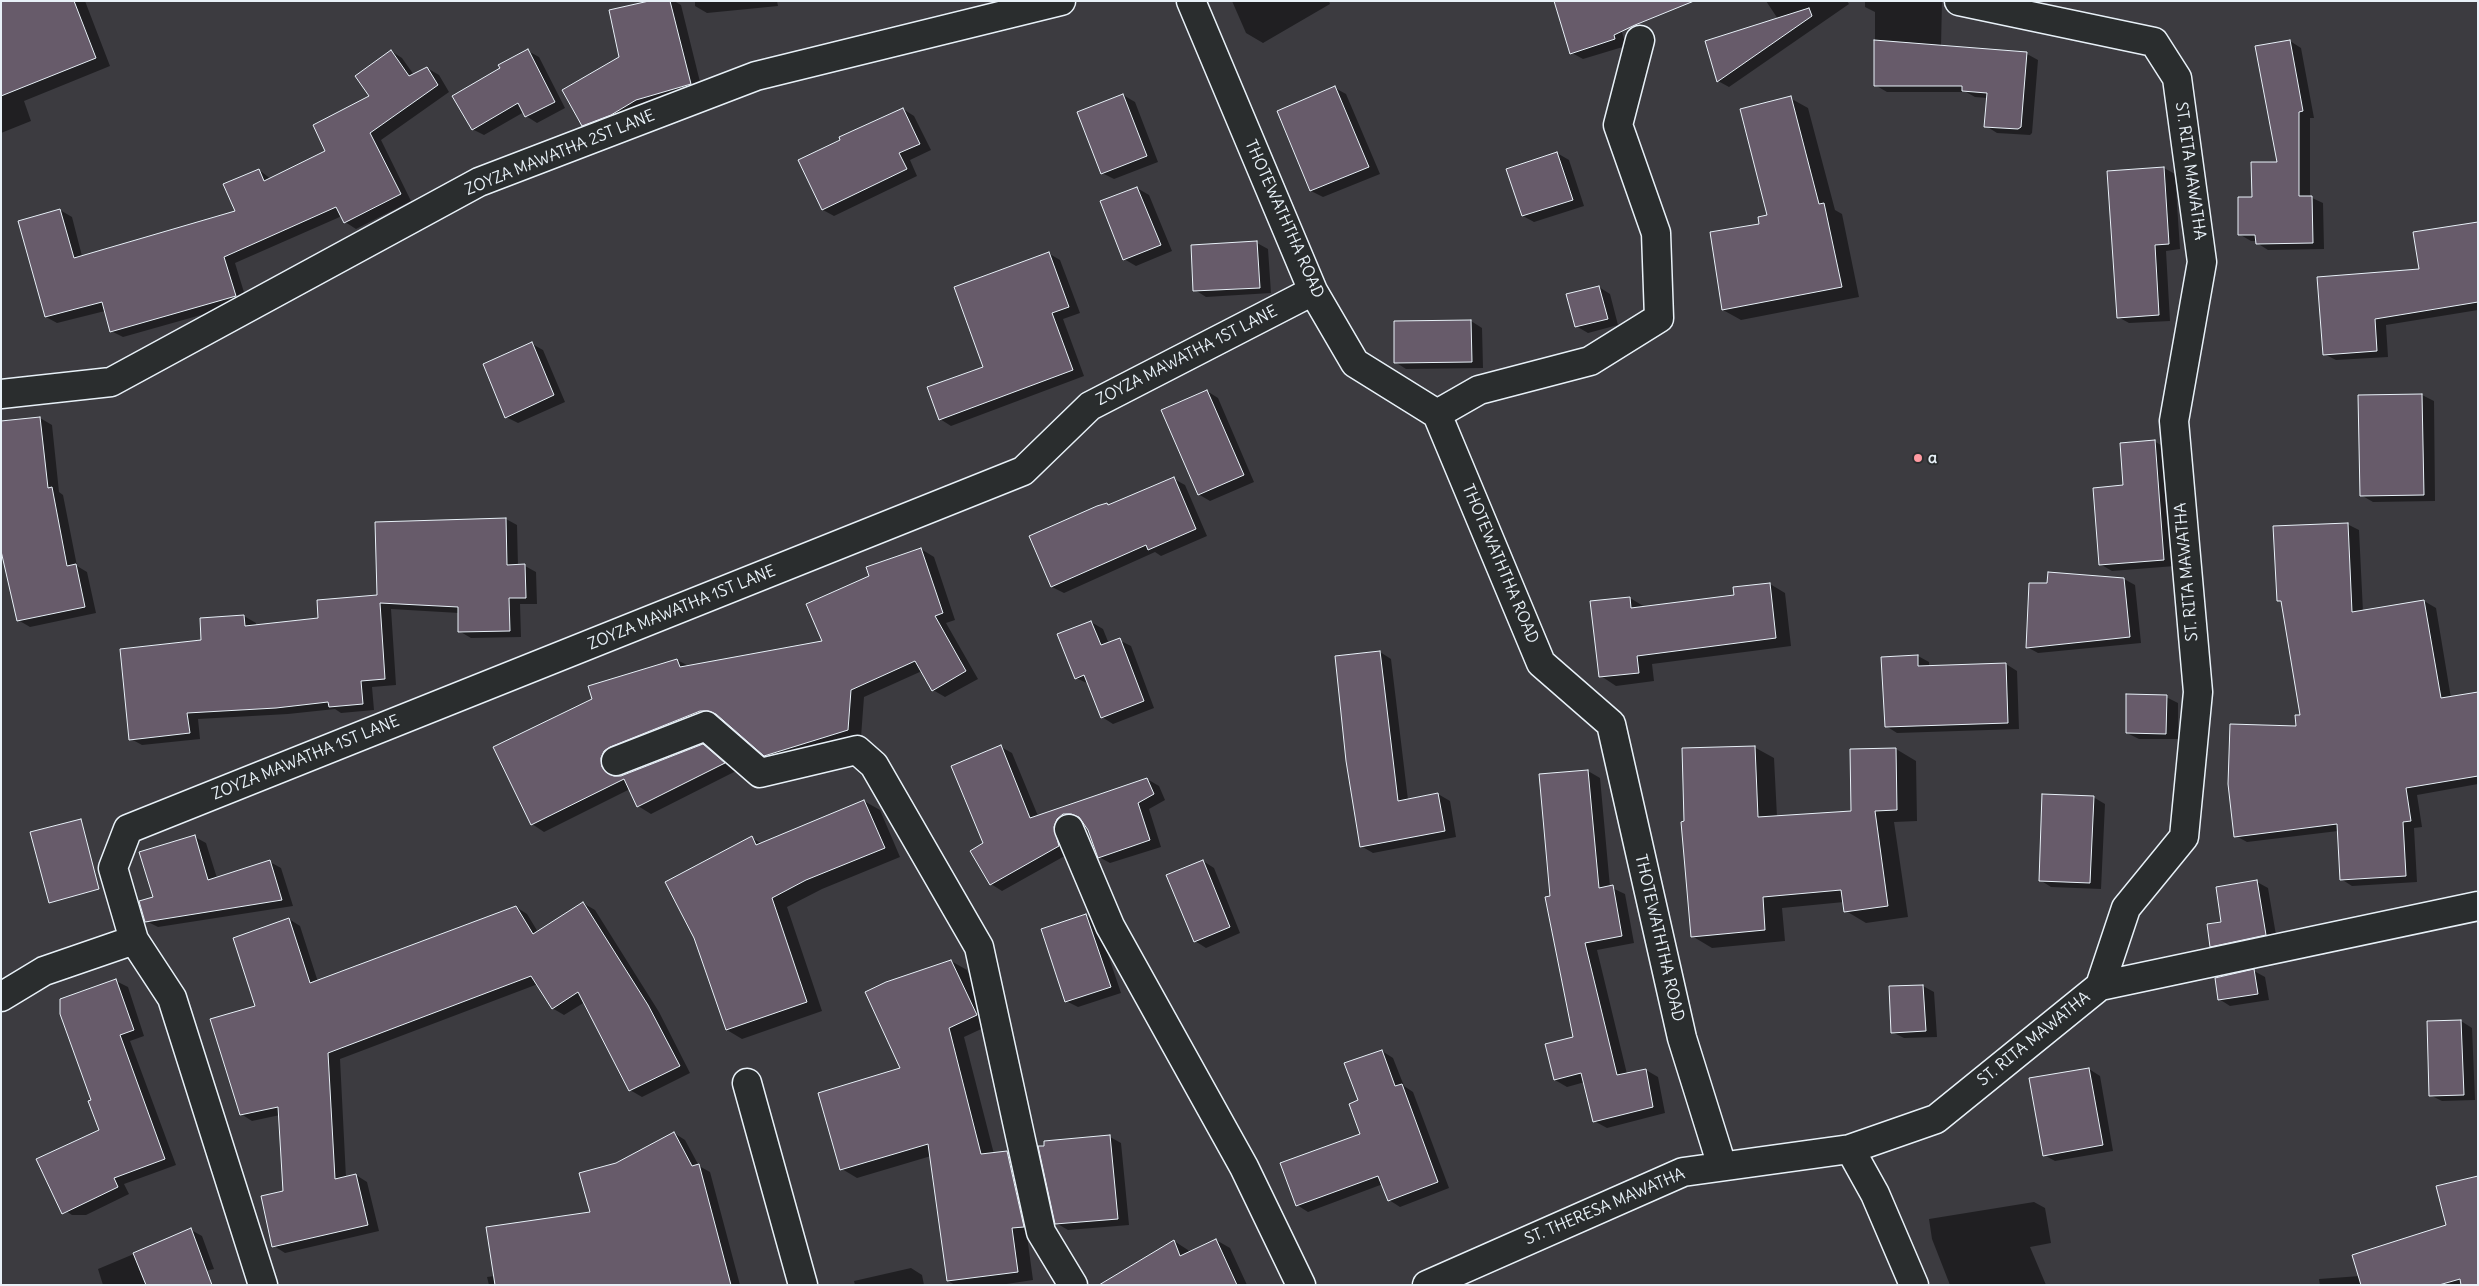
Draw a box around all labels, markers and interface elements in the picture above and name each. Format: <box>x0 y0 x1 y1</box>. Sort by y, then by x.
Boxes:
street label: ST. RITA MAWATHA <box>2171 101 2209 241</box>
street label: ZOYZA MAWATHA 2ST LANE <box>462 106 658 200</box>
street label: THOTEWATHTHA ROAD <box>1240 137 1328 301</box>
street label: ZOYZA MAWATHA 1ST LANE <box>1093 302 1281 410</box>
place label: a <box>1928 448 1937 468</box>
marker: a <box>1912 452 1924 464</box>
street label: THOTEWATHTHA ROAD <box>1458 481 1542 647</box>
street label: ST. RITA MAWATHA <box>2171 502 2203 642</box>
street label: ZOYZA MAWATHA 1ST LANE <box>586 562 778 654</box>
street label: ZOYZA MAWATHA 1ST LANE <box>210 712 402 804</box>
street label: THOTEWATHTHA ROAD <box>1630 852 1688 1024</box>
street label: ST. RITA MAWATHA <box>1974 988 2094 1090</box>
street label: ST. THERESA MAWATHA <box>1522 1165 1688 1249</box>

